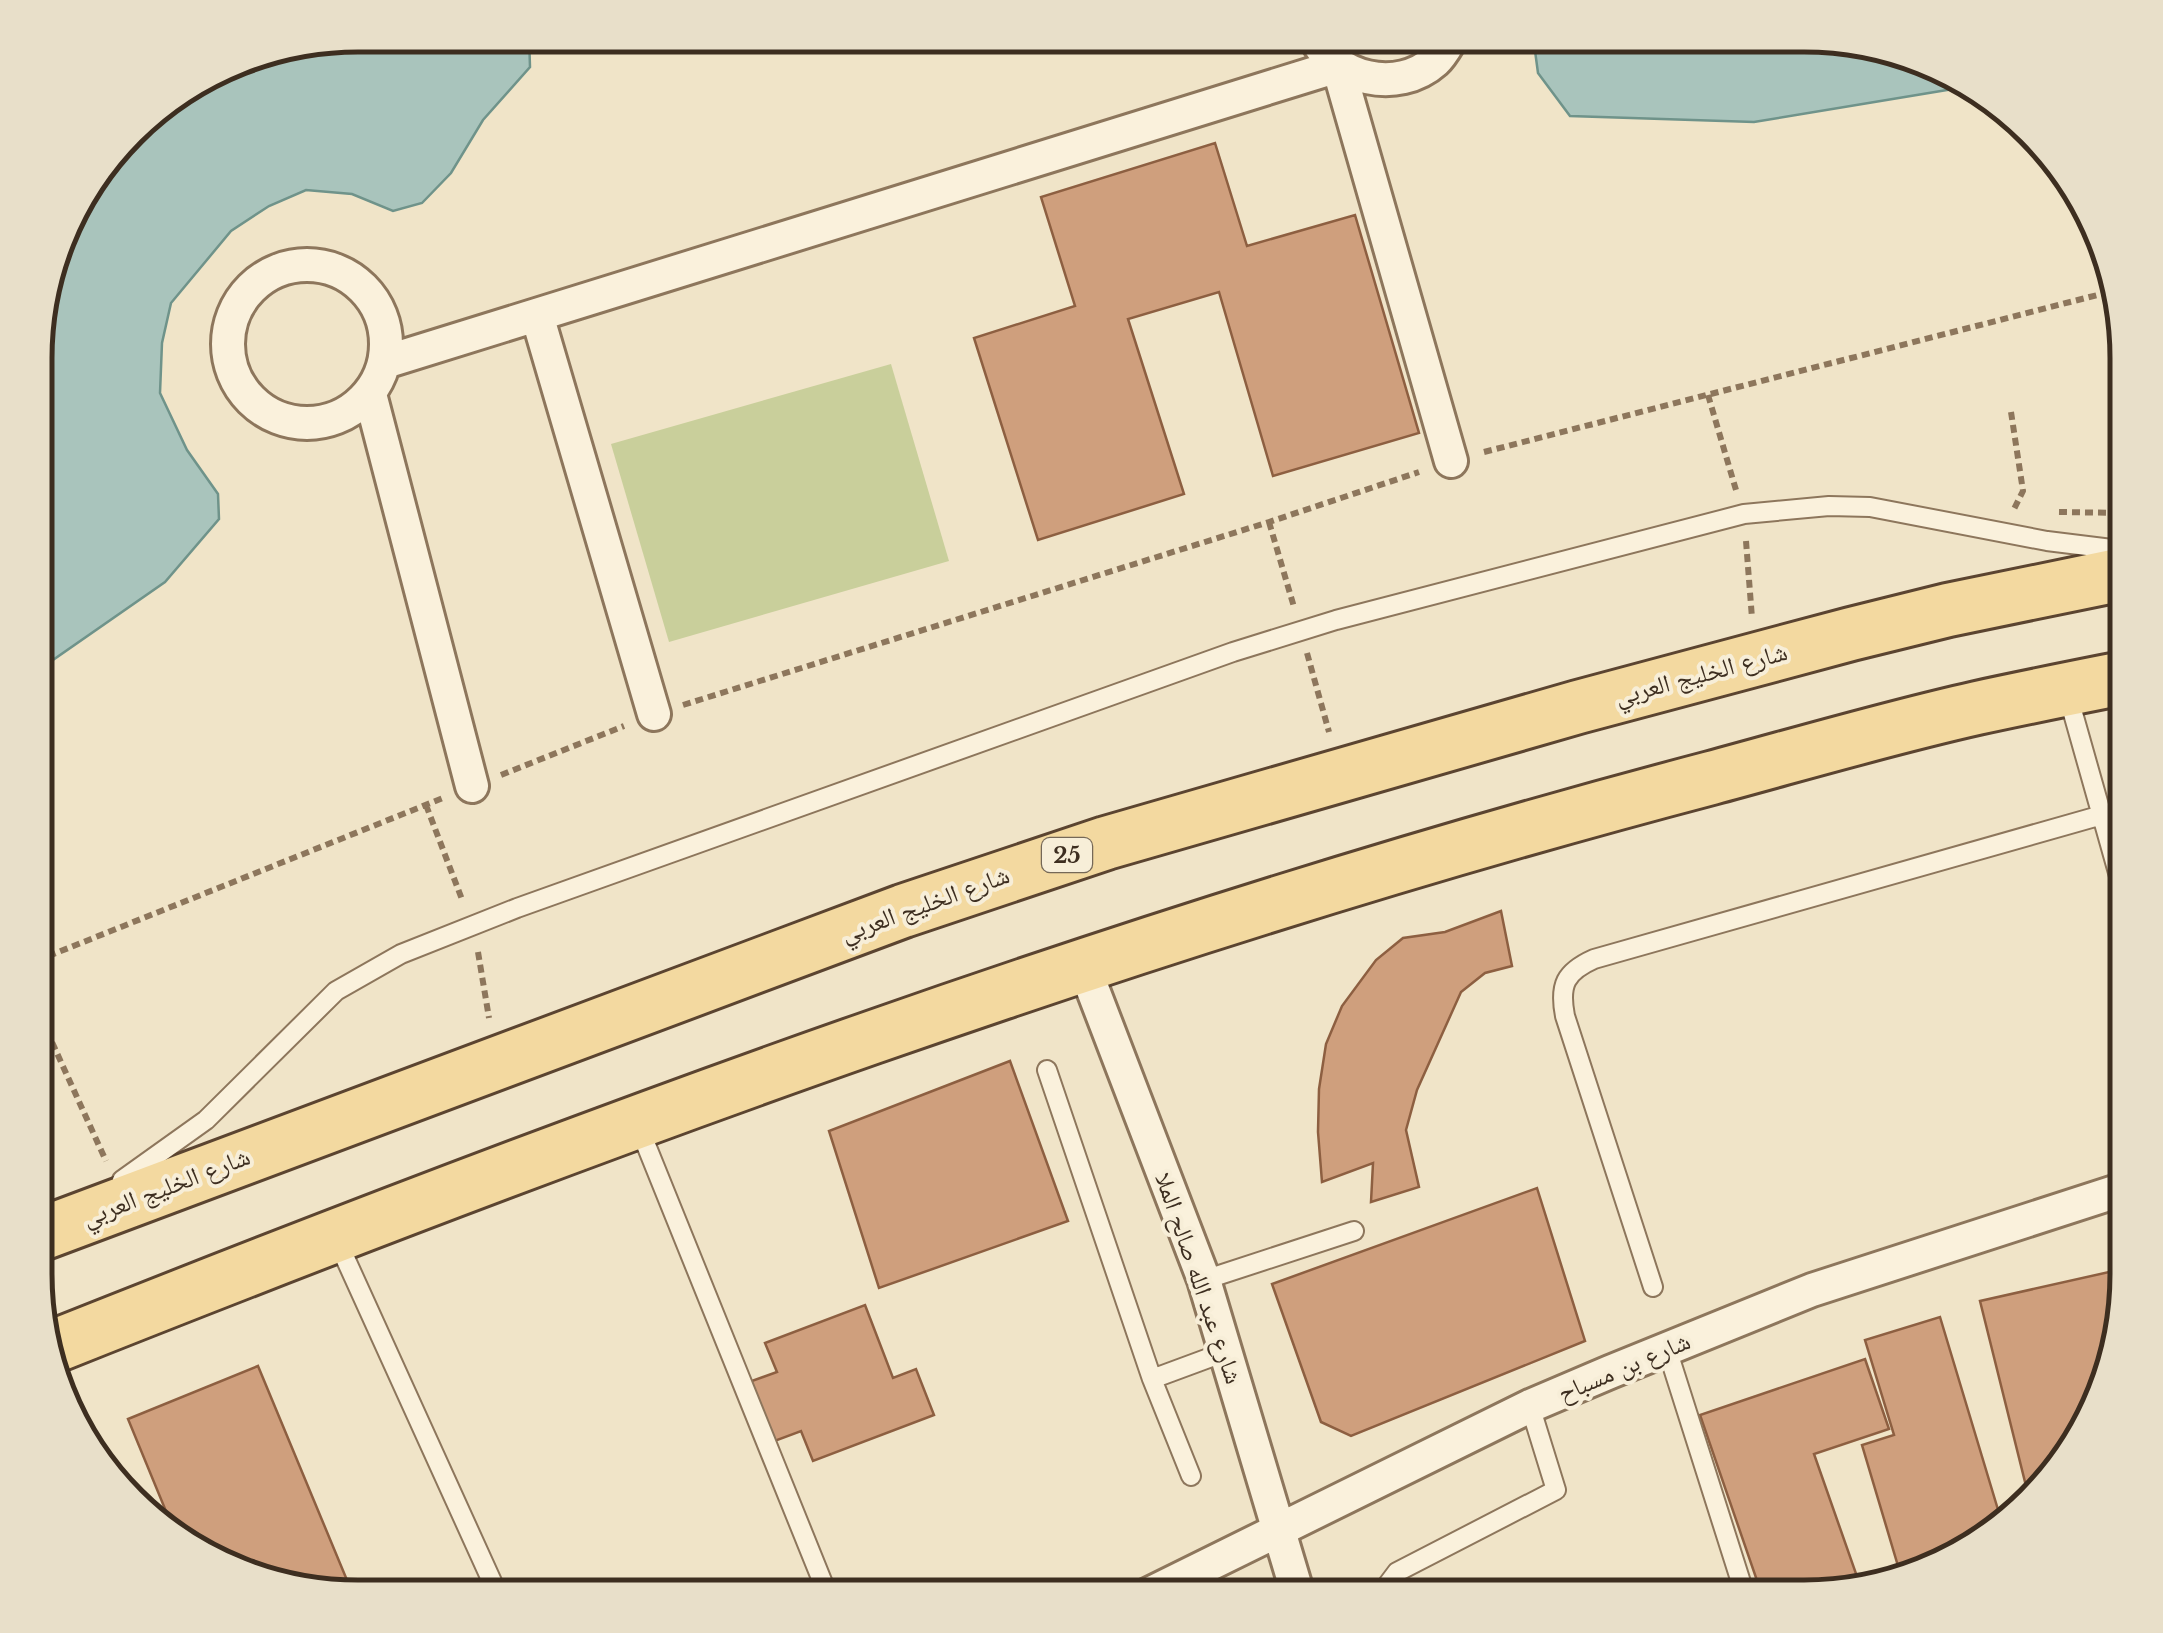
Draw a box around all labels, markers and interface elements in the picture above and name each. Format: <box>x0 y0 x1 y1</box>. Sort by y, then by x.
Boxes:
street label: شارع الخليج العربي <box>1611 636 1792 716</box>
road number: 25 <box>1042 838 1092 872</box>
street label: شارع الخليج العربي <box>836 859 1015 953</box>
street label: شارع الخليج العربي <box>78 1141 256 1237</box>
street label: شارع عبد الله صالح الملا <box>1148 1168 1250 1388</box>
street label: شارع بن مسباح <box>1553 1325 1695 1409</box>

